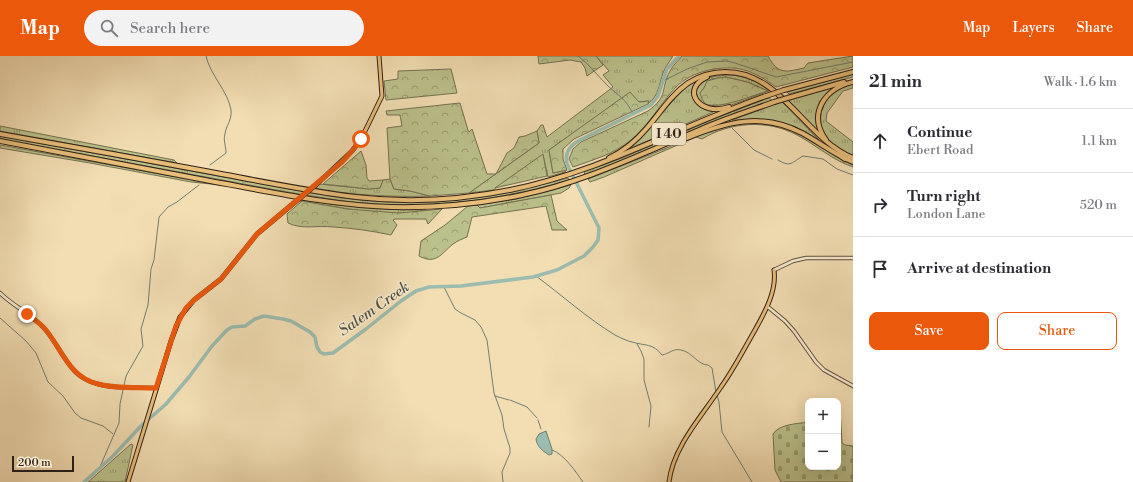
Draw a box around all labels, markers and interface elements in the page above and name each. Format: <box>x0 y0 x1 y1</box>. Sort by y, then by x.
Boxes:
search box <box>84 10 364 46</box>
text: Map <box>20 16 60 40</box>
icon: search <box>98 17 120 39</box>
text: Search here <box>130 19 210 38</box>
text: Map <box>963 19 990 37</box>
text: Layers <box>1012 19 1055 37</box>
text: Share <box>1077 19 1113 37</box>
text: 21 min <box>869 71 922 93</box>
text: Walk · 1.6 km <box>1044 74 1117 90</box>
road number: I 40 <box>652 123 686 145</box>
text: Continue <box>907 123 972 142</box>
route start <box>352 130 370 148</box>
icon: ahead <box>869 130 891 152</box>
text: 1.1 km <box>1082 133 1117 149</box>
text: Ebert Road <box>907 142 973 158</box>
text: Turn right <box>907 187 981 206</box>
icon: right <box>869 194 891 216</box>
text: 520 m <box>1080 197 1117 213</box>
text: London Lane <box>907 206 985 222</box>
icon: arrive <box>869 258 891 280</box>
text: Arrive at destination <box>907 259 1051 278</box>
water label: Salem Creek <box>335 278 413 340</box>
route end <box>18 305 36 323</box>
button: Save <box>869 312 989 350</box>
button: Share <box>997 312 1117 350</box>
map controls <box>805 398 841 470</box>
button: + <box>805 398 841 434</box>
button: − <box>805 434 841 470</box>
scale bar <box>12 454 74 473</box>
text: 200 m <box>18 456 51 470</box>

